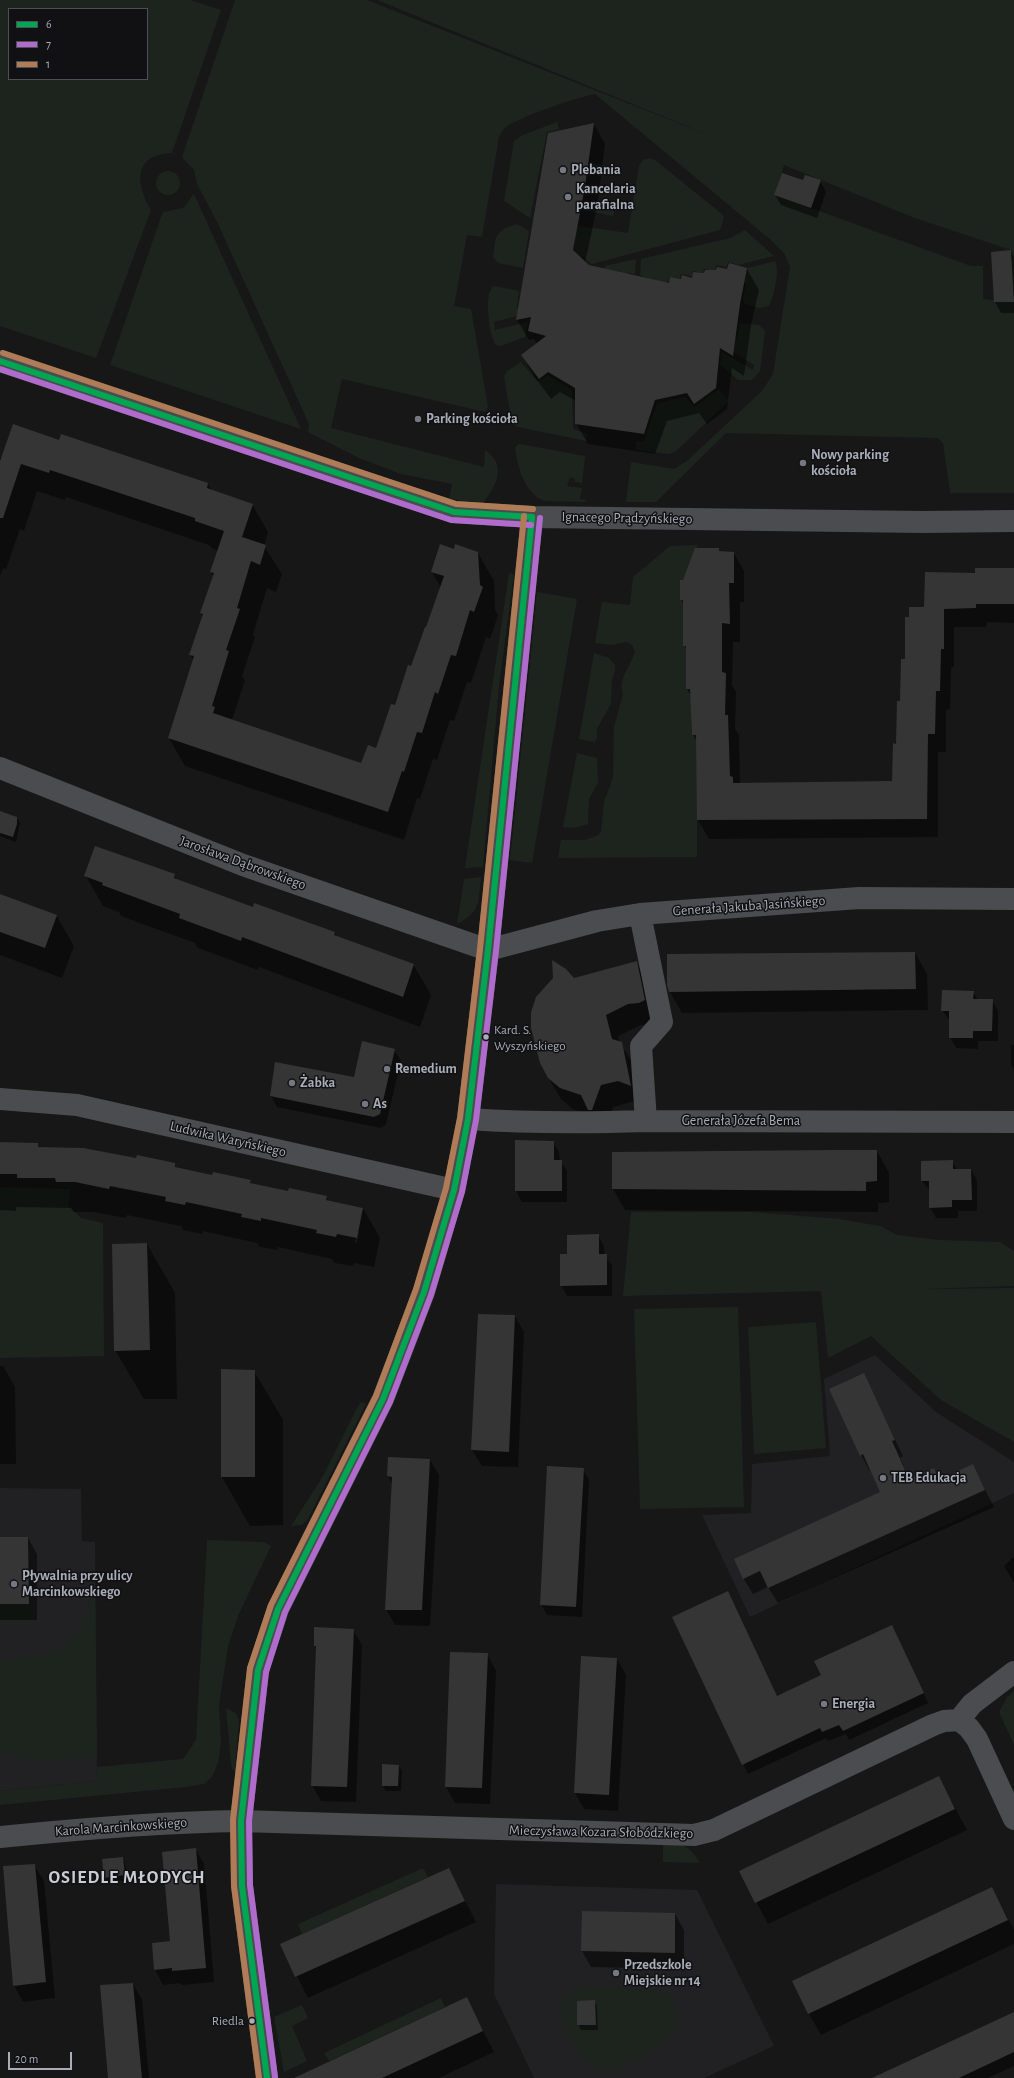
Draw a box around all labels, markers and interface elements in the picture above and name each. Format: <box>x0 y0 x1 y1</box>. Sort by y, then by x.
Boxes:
legend <box>8 8 148 80</box>
text: 6 <box>46 18 52 30</box>
text: 7 <box>46 38 51 50</box>
text: 1 <box>46 58 50 70</box>
place label: Plebania <box>571 162 621 178</box>
marker: Plebania <box>558 165 568 175</box>
place label: Kancelaria parafialna <box>576 181 636 214</box>
marker: Kancelaria parafialna <box>563 192 573 202</box>
place label: Parking kościoła <box>426 411 518 427</box>
marker: Parking kościoła <box>413 414 423 424</box>
place label: Nowy parking kościoła <box>811 447 889 480</box>
marker: Nowy parking kościoła <box>798 458 808 468</box>
street label: Ignacego Prądzyńskiego <box>562 508 692 528</box>
street label: Jarosława Dąbrowskiego <box>178 832 308 894</box>
street label: Generała Jakuba Jasińskiego <box>672 892 826 920</box>
place label: Kard. S. Wyszyńskiego <box>494 1022 566 1053</box>
marker: Kard. S. Wyszyńskiego <box>481 1032 491 1042</box>
place label: Remedium <box>395 1061 457 1077</box>
marker: Remedium <box>382 1064 392 1074</box>
place label: Żabka <box>300 1075 335 1091</box>
marker: Żabka <box>287 1078 297 1088</box>
place label: As <box>373 1096 387 1112</box>
marker: As <box>360 1099 370 1109</box>
street label: Generała Józefa Bema <box>682 1113 800 1129</box>
street label: Ludwika Waryńskiego <box>168 1117 288 1161</box>
place label: TEB Edukacja <box>891 1470 966 1486</box>
marker: TEB Edukacja <box>878 1473 888 1483</box>
place label: Pływalnia przy ulicy Marcinkowskiego <box>22 1568 133 1600</box>
marker: Pływalnia przy ulicy Marcinkowskiego <box>9 1579 19 1589</box>
place label: Energia <box>832 1696 875 1712</box>
marker: Energia <box>819 1699 829 1709</box>
street label: Karola Marcinkowskiego <box>54 1814 188 1840</box>
street label: Mieczysława Kozara Słobódzkiego <box>509 1822 693 1842</box>
district label: OSIEDLE MŁODYCH <box>48 1867 206 1889</box>
place label: Przedszkole Miejskie nr 14 <box>624 1957 700 1990</box>
marker: Przedszkole Miejskie nr 14 <box>611 1968 621 1978</box>
place label: Riedla <box>212 2013 244 2029</box>
marker: Riedla <box>247 2016 257 2026</box>
scale bar <box>10 2044 74 2070</box>
text: 20 m <box>15 2053 38 2065</box>

